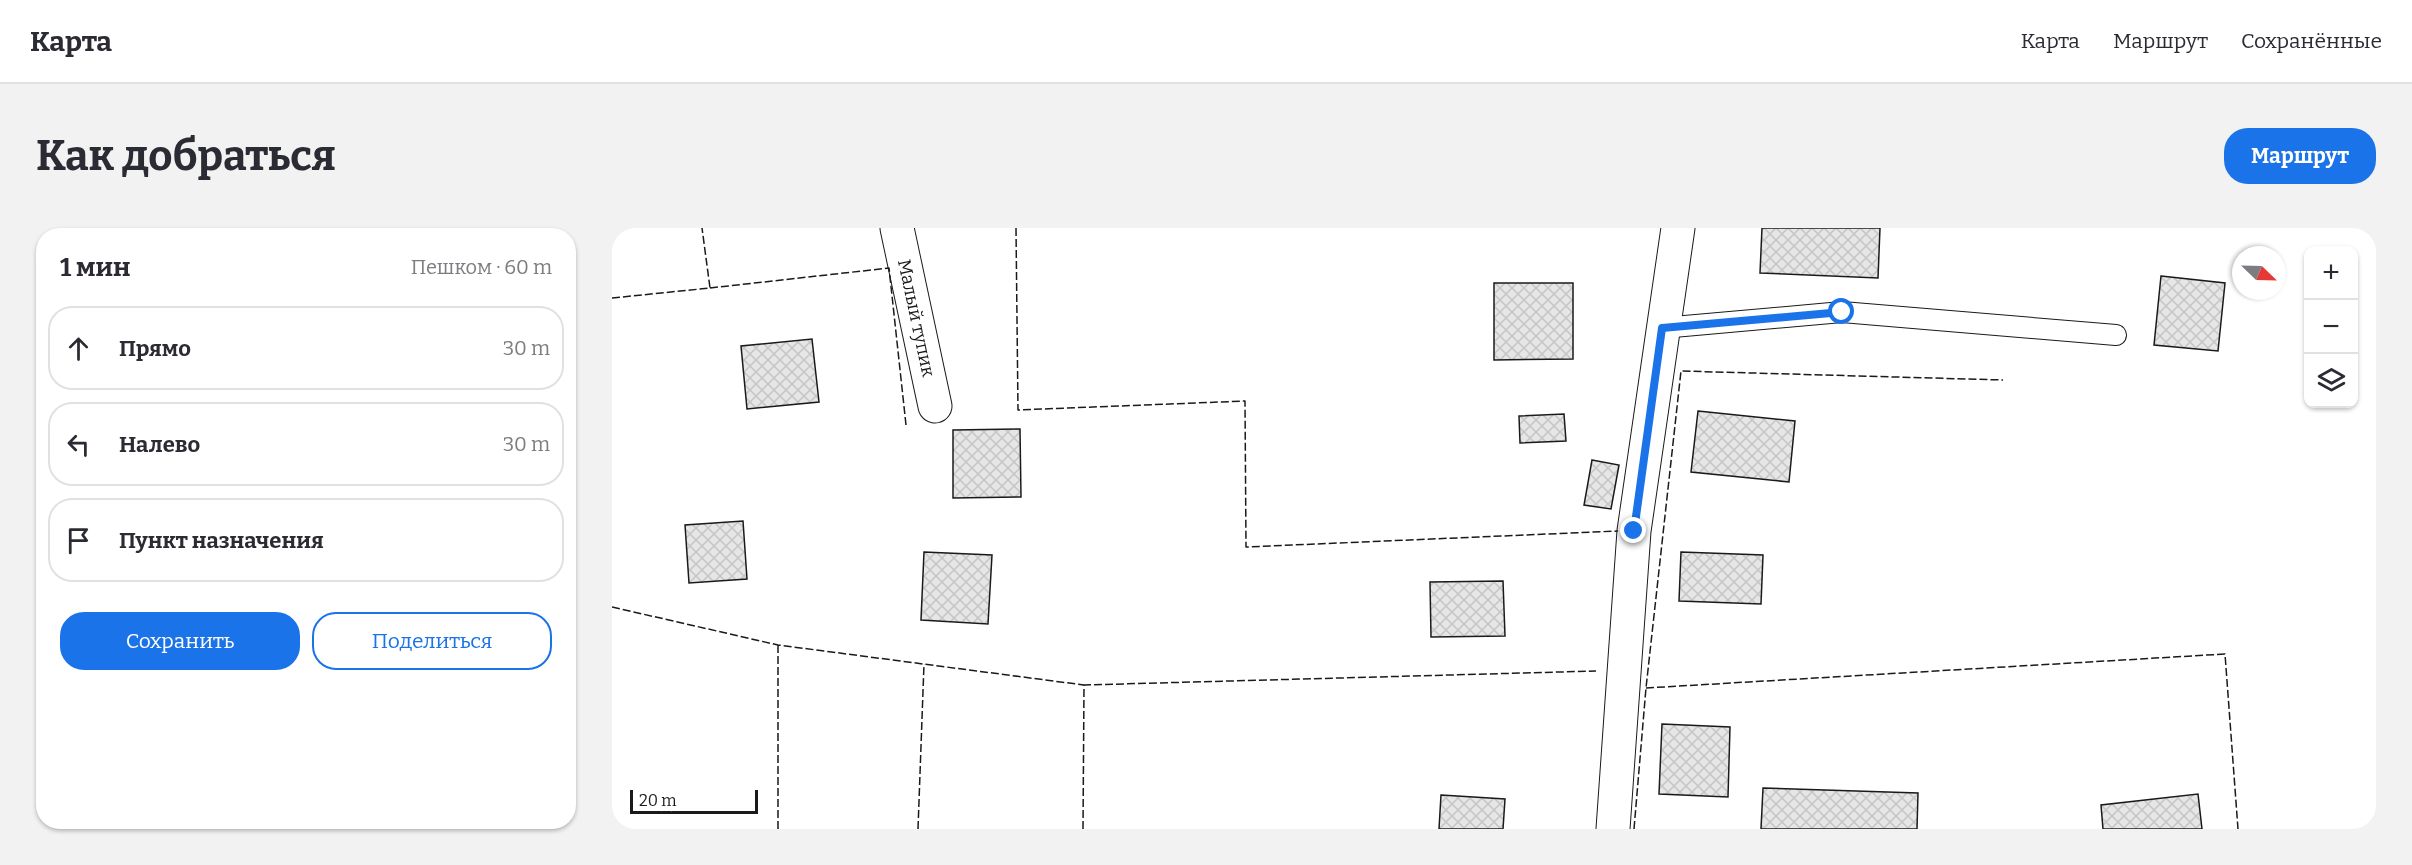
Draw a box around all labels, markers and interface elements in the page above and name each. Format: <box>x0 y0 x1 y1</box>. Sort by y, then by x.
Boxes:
text: Карта <box>30 25 112 58</box>
text: Карта <box>2021 28 2080 54</box>
text: Маршрут <box>2113 28 2208 54</box>
text: Сохранённые <box>2241 28 2382 54</box>
button: Маршрут <box>2224 128 2376 184</box>
text: Как добраться <box>36 131 336 181</box>
north arrow <box>2232 246 2286 300</box>
map controls <box>2304 246 2358 408</box>
button: + <box>2304 246 2358 300</box>
text: 1 мин <box>60 252 130 283</box>
text: Пешком · 60 m <box>411 255 552 279</box>
street label: Малый тупик <box>893 257 940 379</box>
route start <box>1828 298 1854 324</box>
button: − <box>2304 300 2358 354</box>
icon: ahead <box>62 332 95 365</box>
text: Прямо <box>119 335 191 362</box>
text: 30 m <box>503 336 550 360</box>
button: layers <box>2304 354 2358 408</box>
icon: left <box>62 428 95 461</box>
text: Налево <box>119 431 200 458</box>
text: 30 m <box>503 432 550 456</box>
route end <box>1620 517 1646 543</box>
icon: arrive <box>62 524 95 557</box>
text: Пункт назначения <box>119 527 324 554</box>
button: Сохранить <box>60 612 300 670</box>
button: Поделиться <box>312 612 552 670</box>
scale bar <box>630 787 758 814</box>
text: 20 m <box>639 791 676 810</box>

